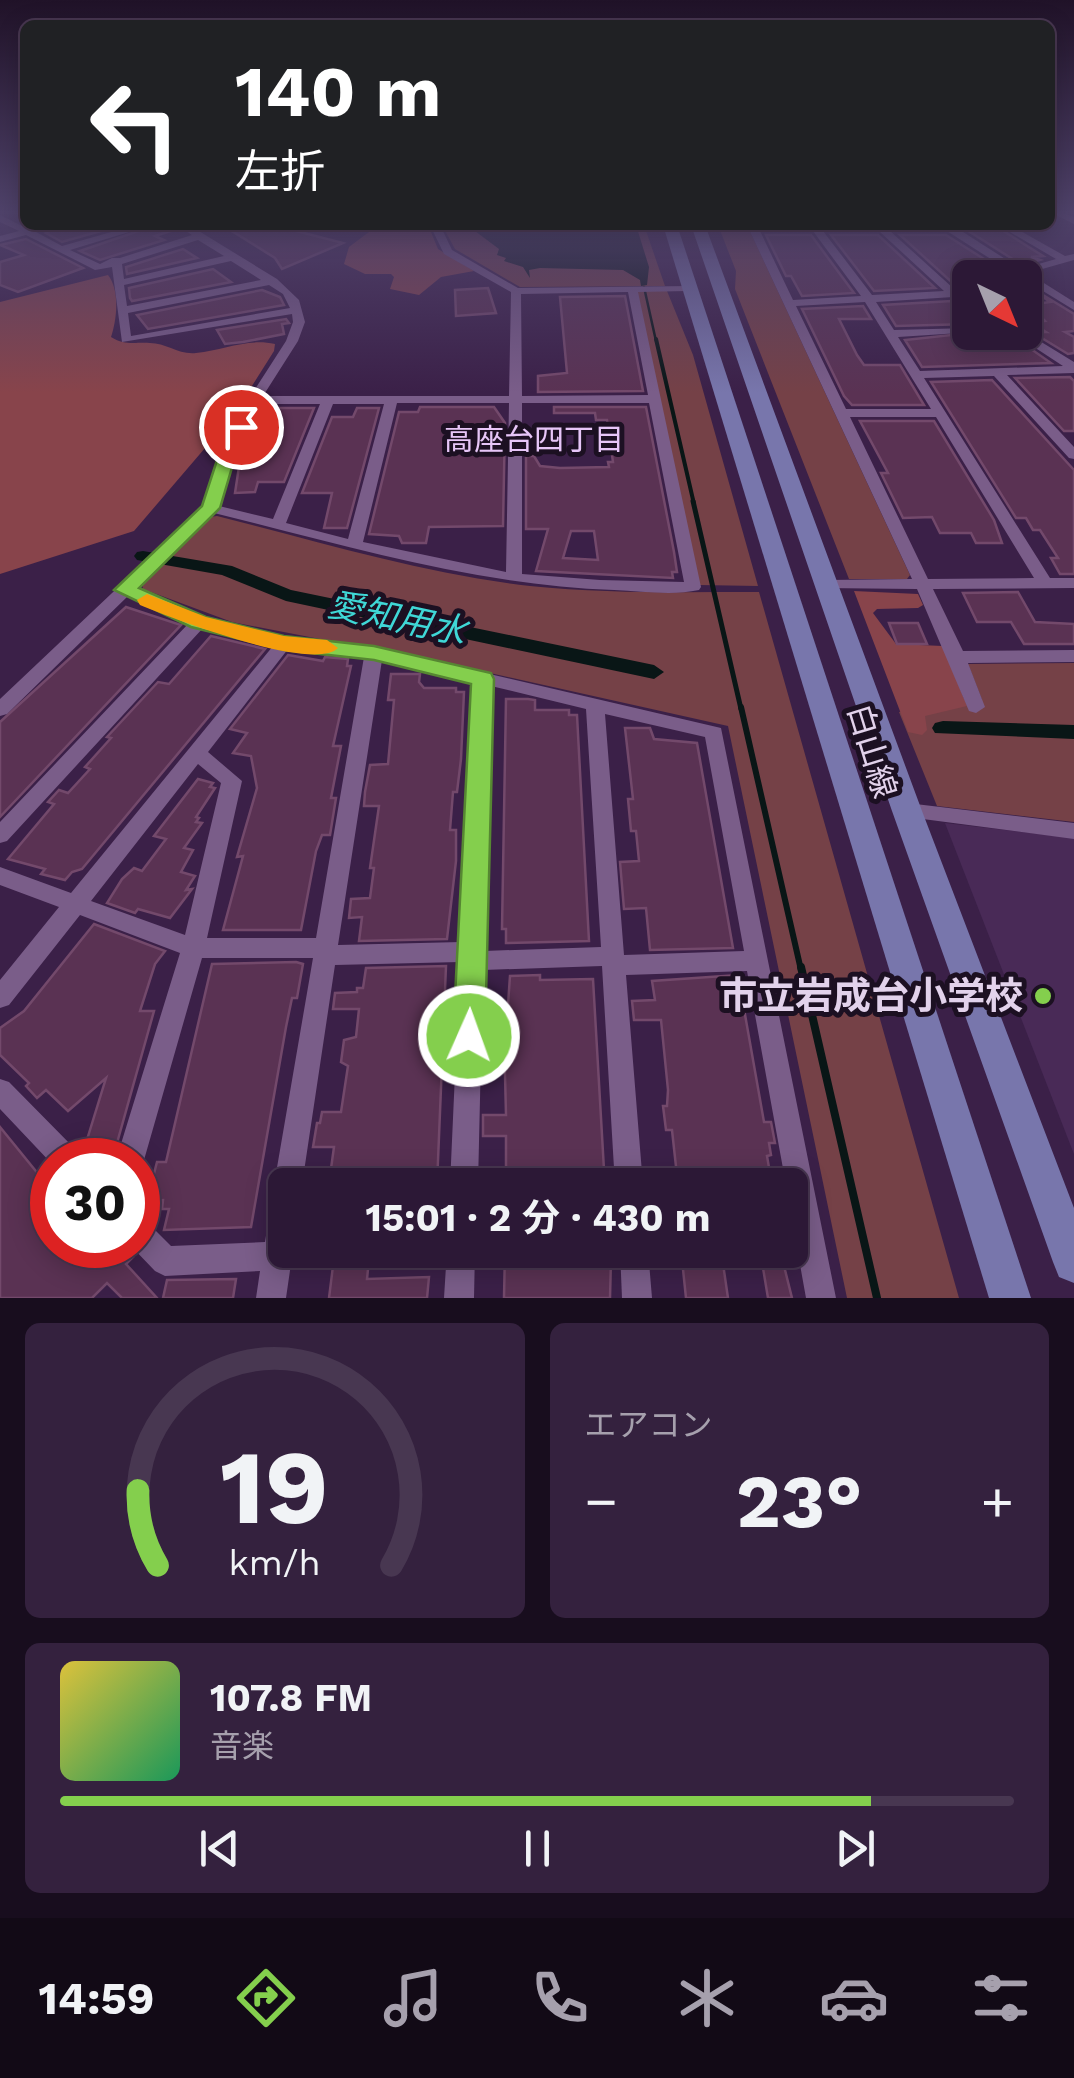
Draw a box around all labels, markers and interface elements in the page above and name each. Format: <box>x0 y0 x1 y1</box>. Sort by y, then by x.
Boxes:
text: 140 m <box>235 51 441 133</box>
icon: left <box>70 60 200 190</box>
text: 左折 <box>235 145 325 198</box>
north arrow <box>952 260 1042 350</box>
map controls <box>952 260 1042 350</box>
pin <box>199 385 284 470</box>
icon: arrive <box>214 400 269 455</box>
district label: 高座台四丁目 <box>444 422 624 457</box>
water label: 愛知用水 <box>324 583 474 654</box>
street label: 白山線 <box>840 700 904 802</box>
place label: 市立岩成台小学校 <box>719 974 1023 1018</box>
position arrow <box>417 984 521 1088</box>
marker: 市立岩成台小学校 <box>1032 985 1054 1007</box>
speed limit sign: 30 <box>30 1138 160 1268</box>
text: 15:01 · 2 分 · 430 m <box>366 1196 710 1240</box>
text: エアコン <box>585 1406 713 1444</box>
text: 19 <box>220 1426 329 1548</box>
text: 23° <box>736 1457 862 1545</box>
text: − <box>585 1469 618 1533</box>
text: + <box>981 1469 1014 1533</box>
text: km/h <box>229 1542 321 1584</box>
text: 107.8 FM <box>210 1676 372 1720</box>
text: 音楽 <box>210 1727 274 1765</box>
icon: previous <box>192 1821 247 1876</box>
icon: pause <box>510 1821 565 1876</box>
icon: next <box>828 1821 883 1876</box>
icon: directions <box>231 1963 301 2033</box>
icon: music <box>378 1963 448 2033</box>
icon: phone <box>525 1963 595 2033</box>
icon: climate <box>672 1963 742 2033</box>
icon: car <box>819 1963 889 2033</box>
icon: filters <box>966 1963 1036 2033</box>
text: 14:59 <box>38 1972 154 2025</box>

